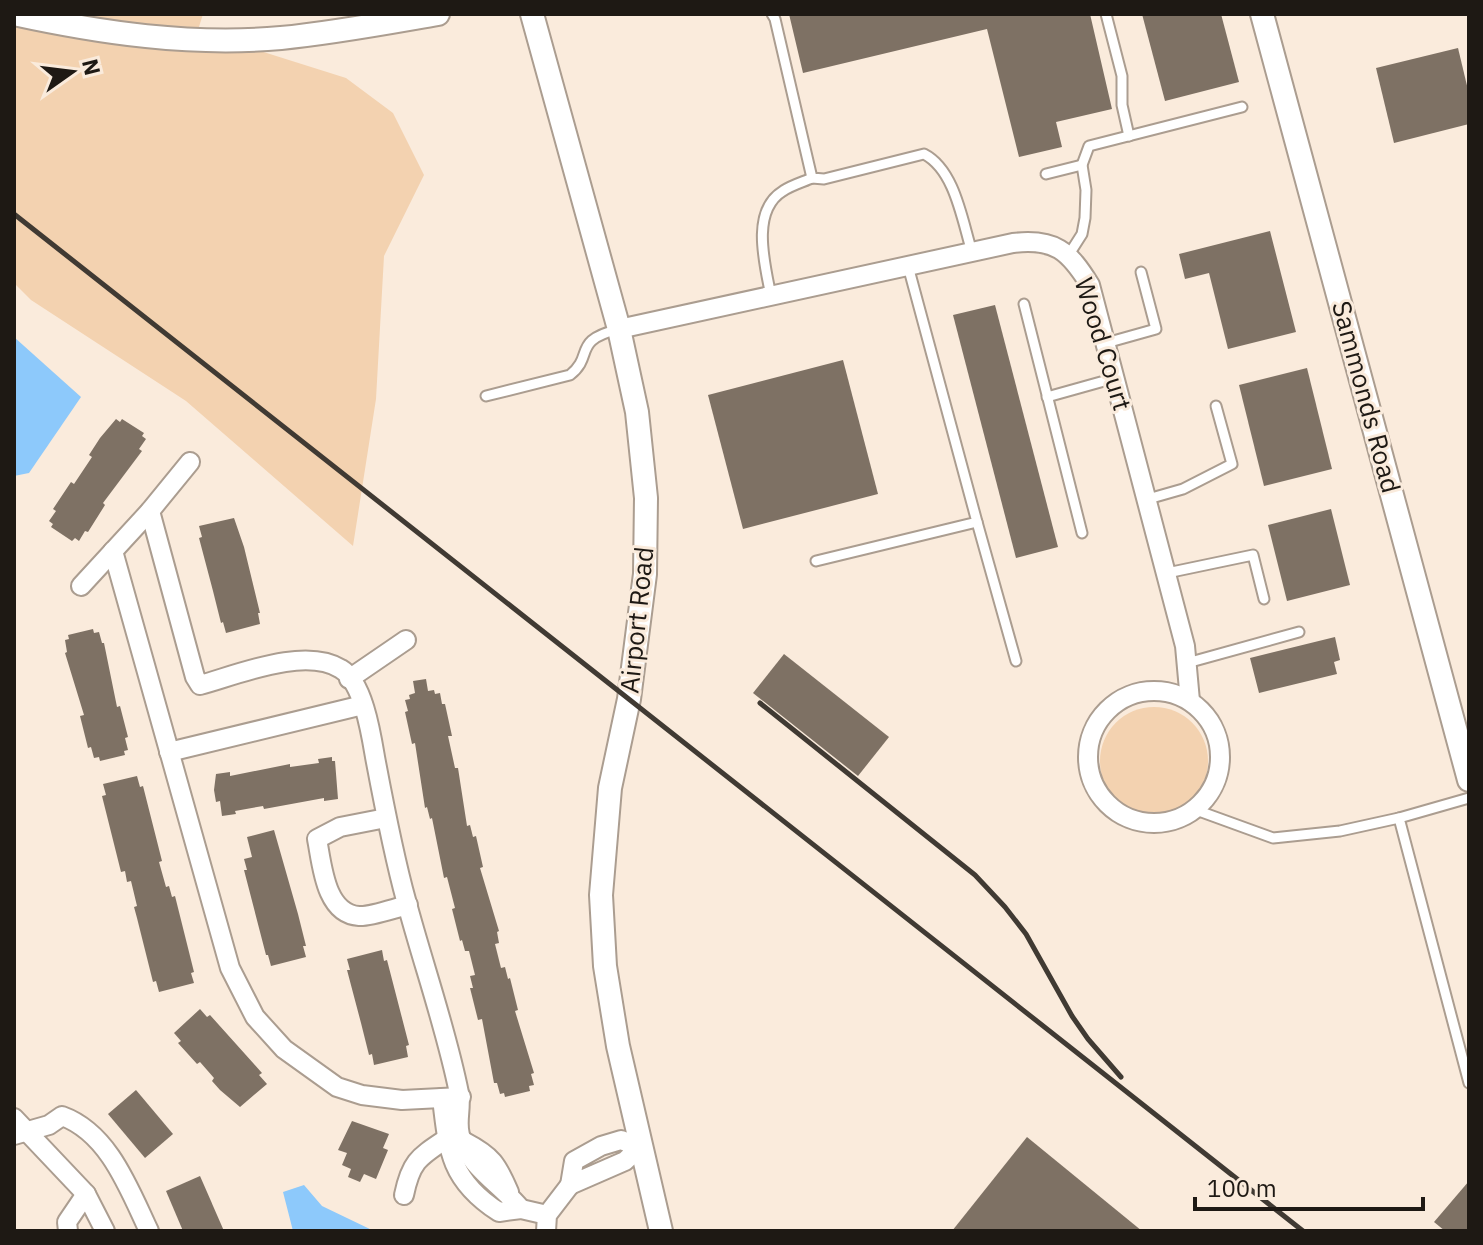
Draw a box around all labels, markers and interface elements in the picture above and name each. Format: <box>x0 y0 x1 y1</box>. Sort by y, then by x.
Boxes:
north arrow <box>32 32 112 112</box>
text: N <box>76 56 108 78</box>
street label: Wood Court <box>1068 273 1140 414</box>
street label: Sammonds Road <box>1325 297 1409 496</box>
street label: Airport Road <box>611 545 661 695</box>
scale bar <box>1195 1161 1423 1211</box>
text: 100 m <box>1207 1172 1277 1204</box>

